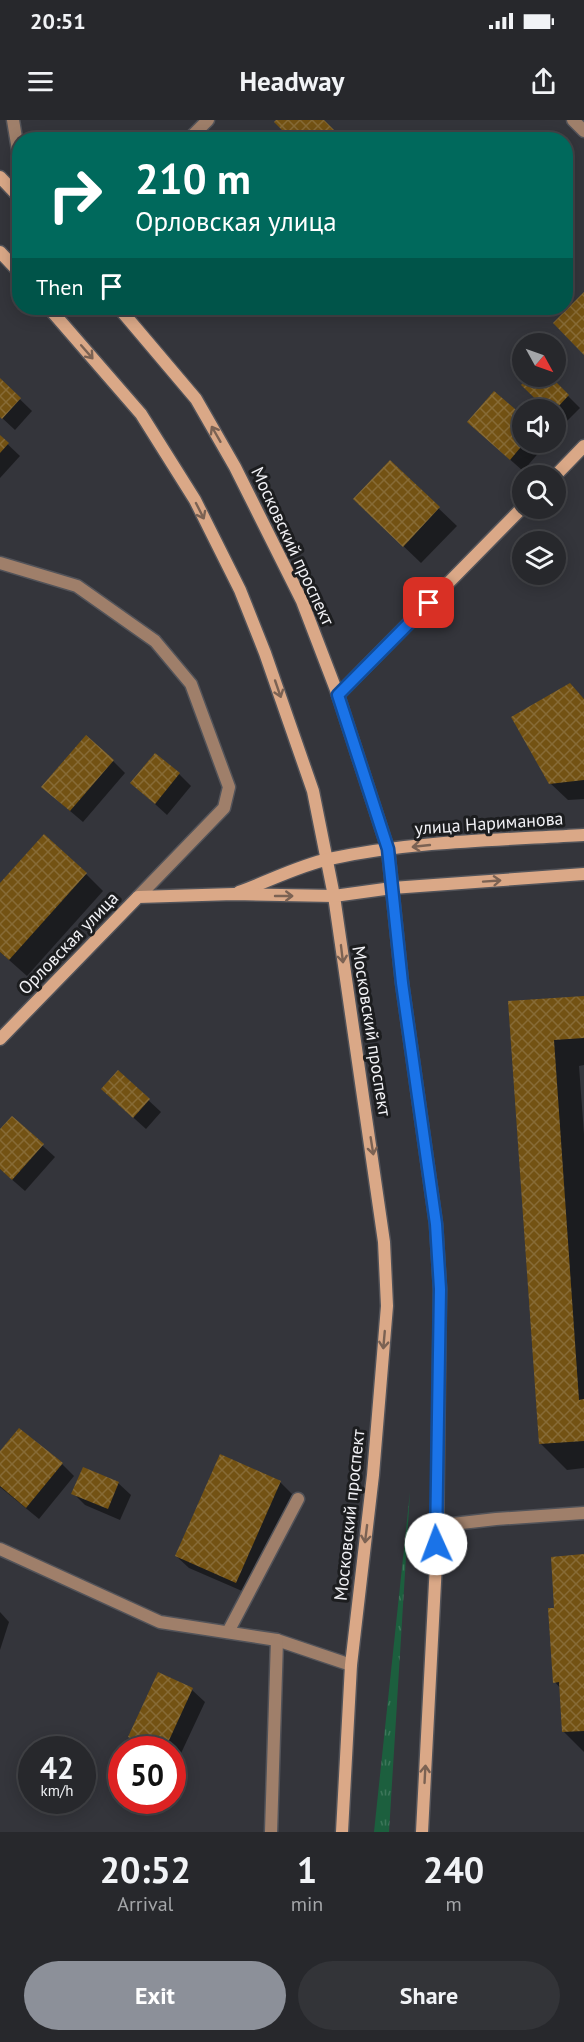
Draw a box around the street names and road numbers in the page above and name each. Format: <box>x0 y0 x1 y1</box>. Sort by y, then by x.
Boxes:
street label: Московский проспект <box>246 463 340 630</box>
street label: улица Нариманова <box>414 806 564 840</box>
street label: Орловская улица <box>13 887 123 999</box>
street label: Московский проспект <box>347 944 397 1119</box>
street label: Московский проспект <box>329 1427 370 1602</box>

